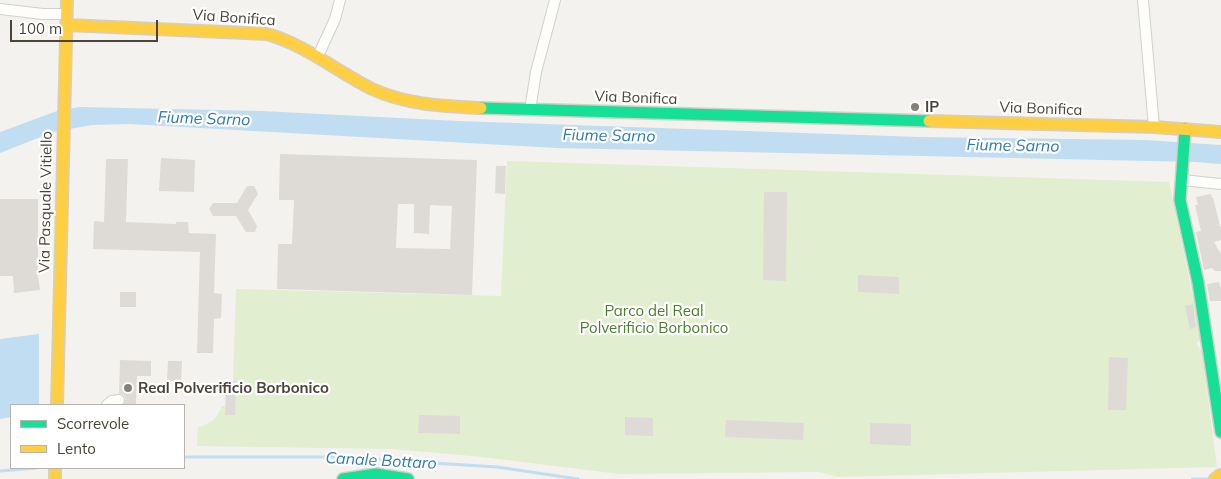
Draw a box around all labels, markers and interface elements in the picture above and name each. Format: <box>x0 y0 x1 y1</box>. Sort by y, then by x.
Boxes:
street label: Via Bonifica <box>192 6 276 30</box>
scale bar <box>12 10 160 42</box>
text: 100 m <box>18 19 62 38</box>
street label: Via Bonifica <box>594 88 678 108</box>
place label: IP <box>925 98 939 116</box>
street label: Via Bonifica <box>999 99 1083 119</box>
marker: IP <box>909 101 921 113</box>
water label: Fiume Sarno <box>157 108 251 130</box>
water label: Fiume Sarno <box>562 126 656 146</box>
street label: Via Pasquale Vitiello <box>36 131 56 273</box>
water label: Fiume Sarno <box>966 136 1060 156</box>
park label: Parco del Real Polverificio Borbonico <box>580 302 728 337</box>
place label: Real Polverificio Borbonico <box>138 379 329 397</box>
marker: Real Polverificio Borbonico <box>122 382 134 394</box>
legend <box>10 404 185 469</box>
text: Scorrevole <box>57 414 129 433</box>
text: Lento <box>57 439 96 458</box>
water label: Canale Bottaro <box>325 449 437 473</box>

